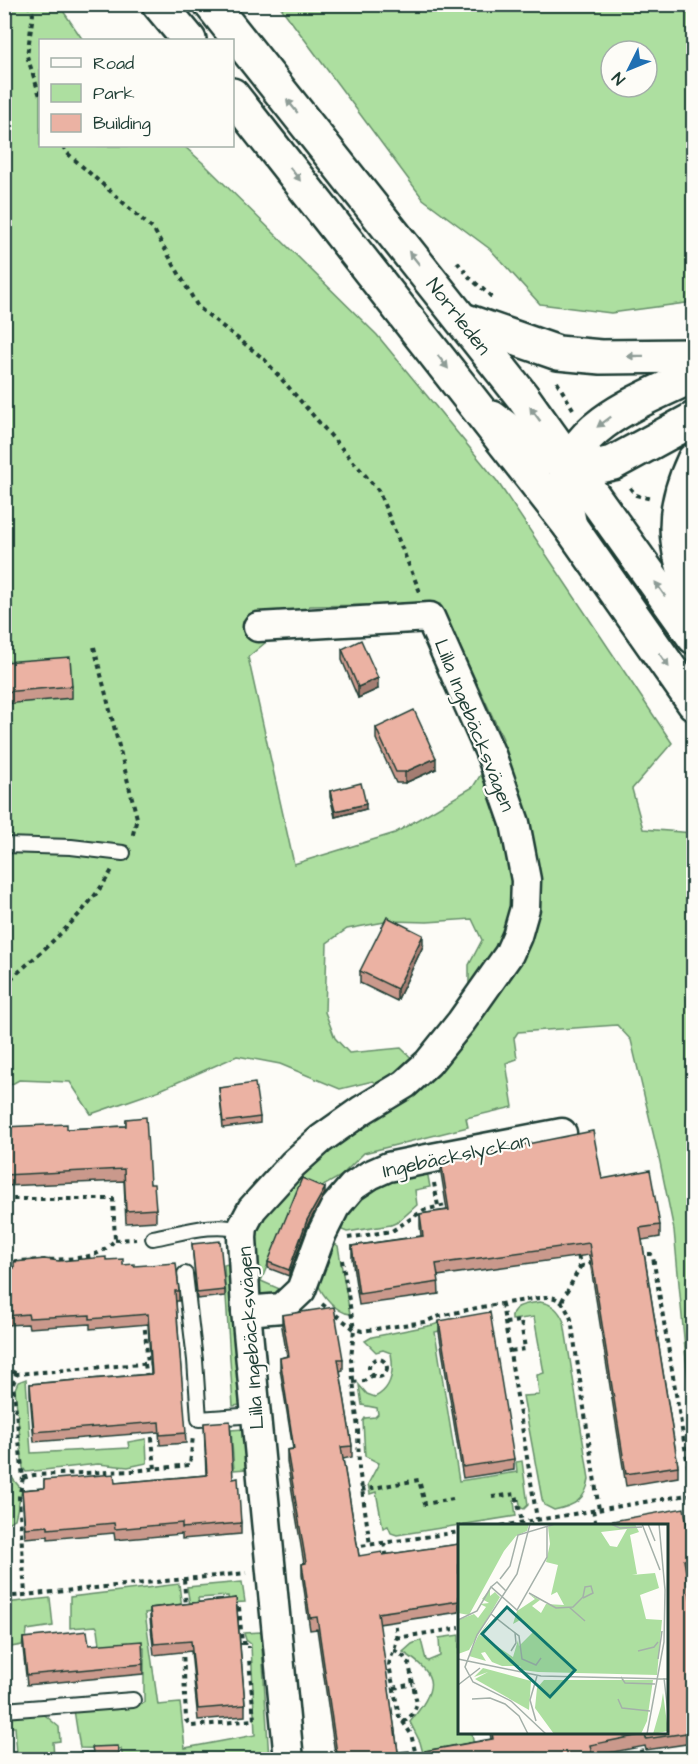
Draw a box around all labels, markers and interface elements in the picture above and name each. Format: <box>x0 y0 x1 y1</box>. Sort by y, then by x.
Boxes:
legend <box>39 39 234 147</box>
north arrow <box>599 39 659 99</box>
text: Road <box>93 51 134 76</box>
text: N <box>607 67 630 90</box>
text: Park <box>93 81 135 106</box>
one-way arrow <box>286 98 298 113</box>
text: Building <box>93 111 151 137</box>
one-way arrow <box>288 166 301 182</box>
one-way arrow <box>407 250 420 266</box>
street label: Norrleden <box>419 272 497 361</box>
one-way arrow <box>626 351 645 361</box>
one-way arrow <box>437 355 449 370</box>
one-way arrow <box>529 407 541 423</box>
one-way arrow <box>597 415 612 427</box>
one-way arrow <box>654 581 666 597</box>
street label: Lilla Ingebäcksvägen <box>426 635 521 816</box>
one-way arrow <box>658 652 670 668</box>
street label: Ingebäckslyckan <box>380 1127 533 1186</box>
street label: Lilla Ingebäcksvägen <box>231 1245 272 1430</box>
inset map <box>458 1524 668 1734</box>

